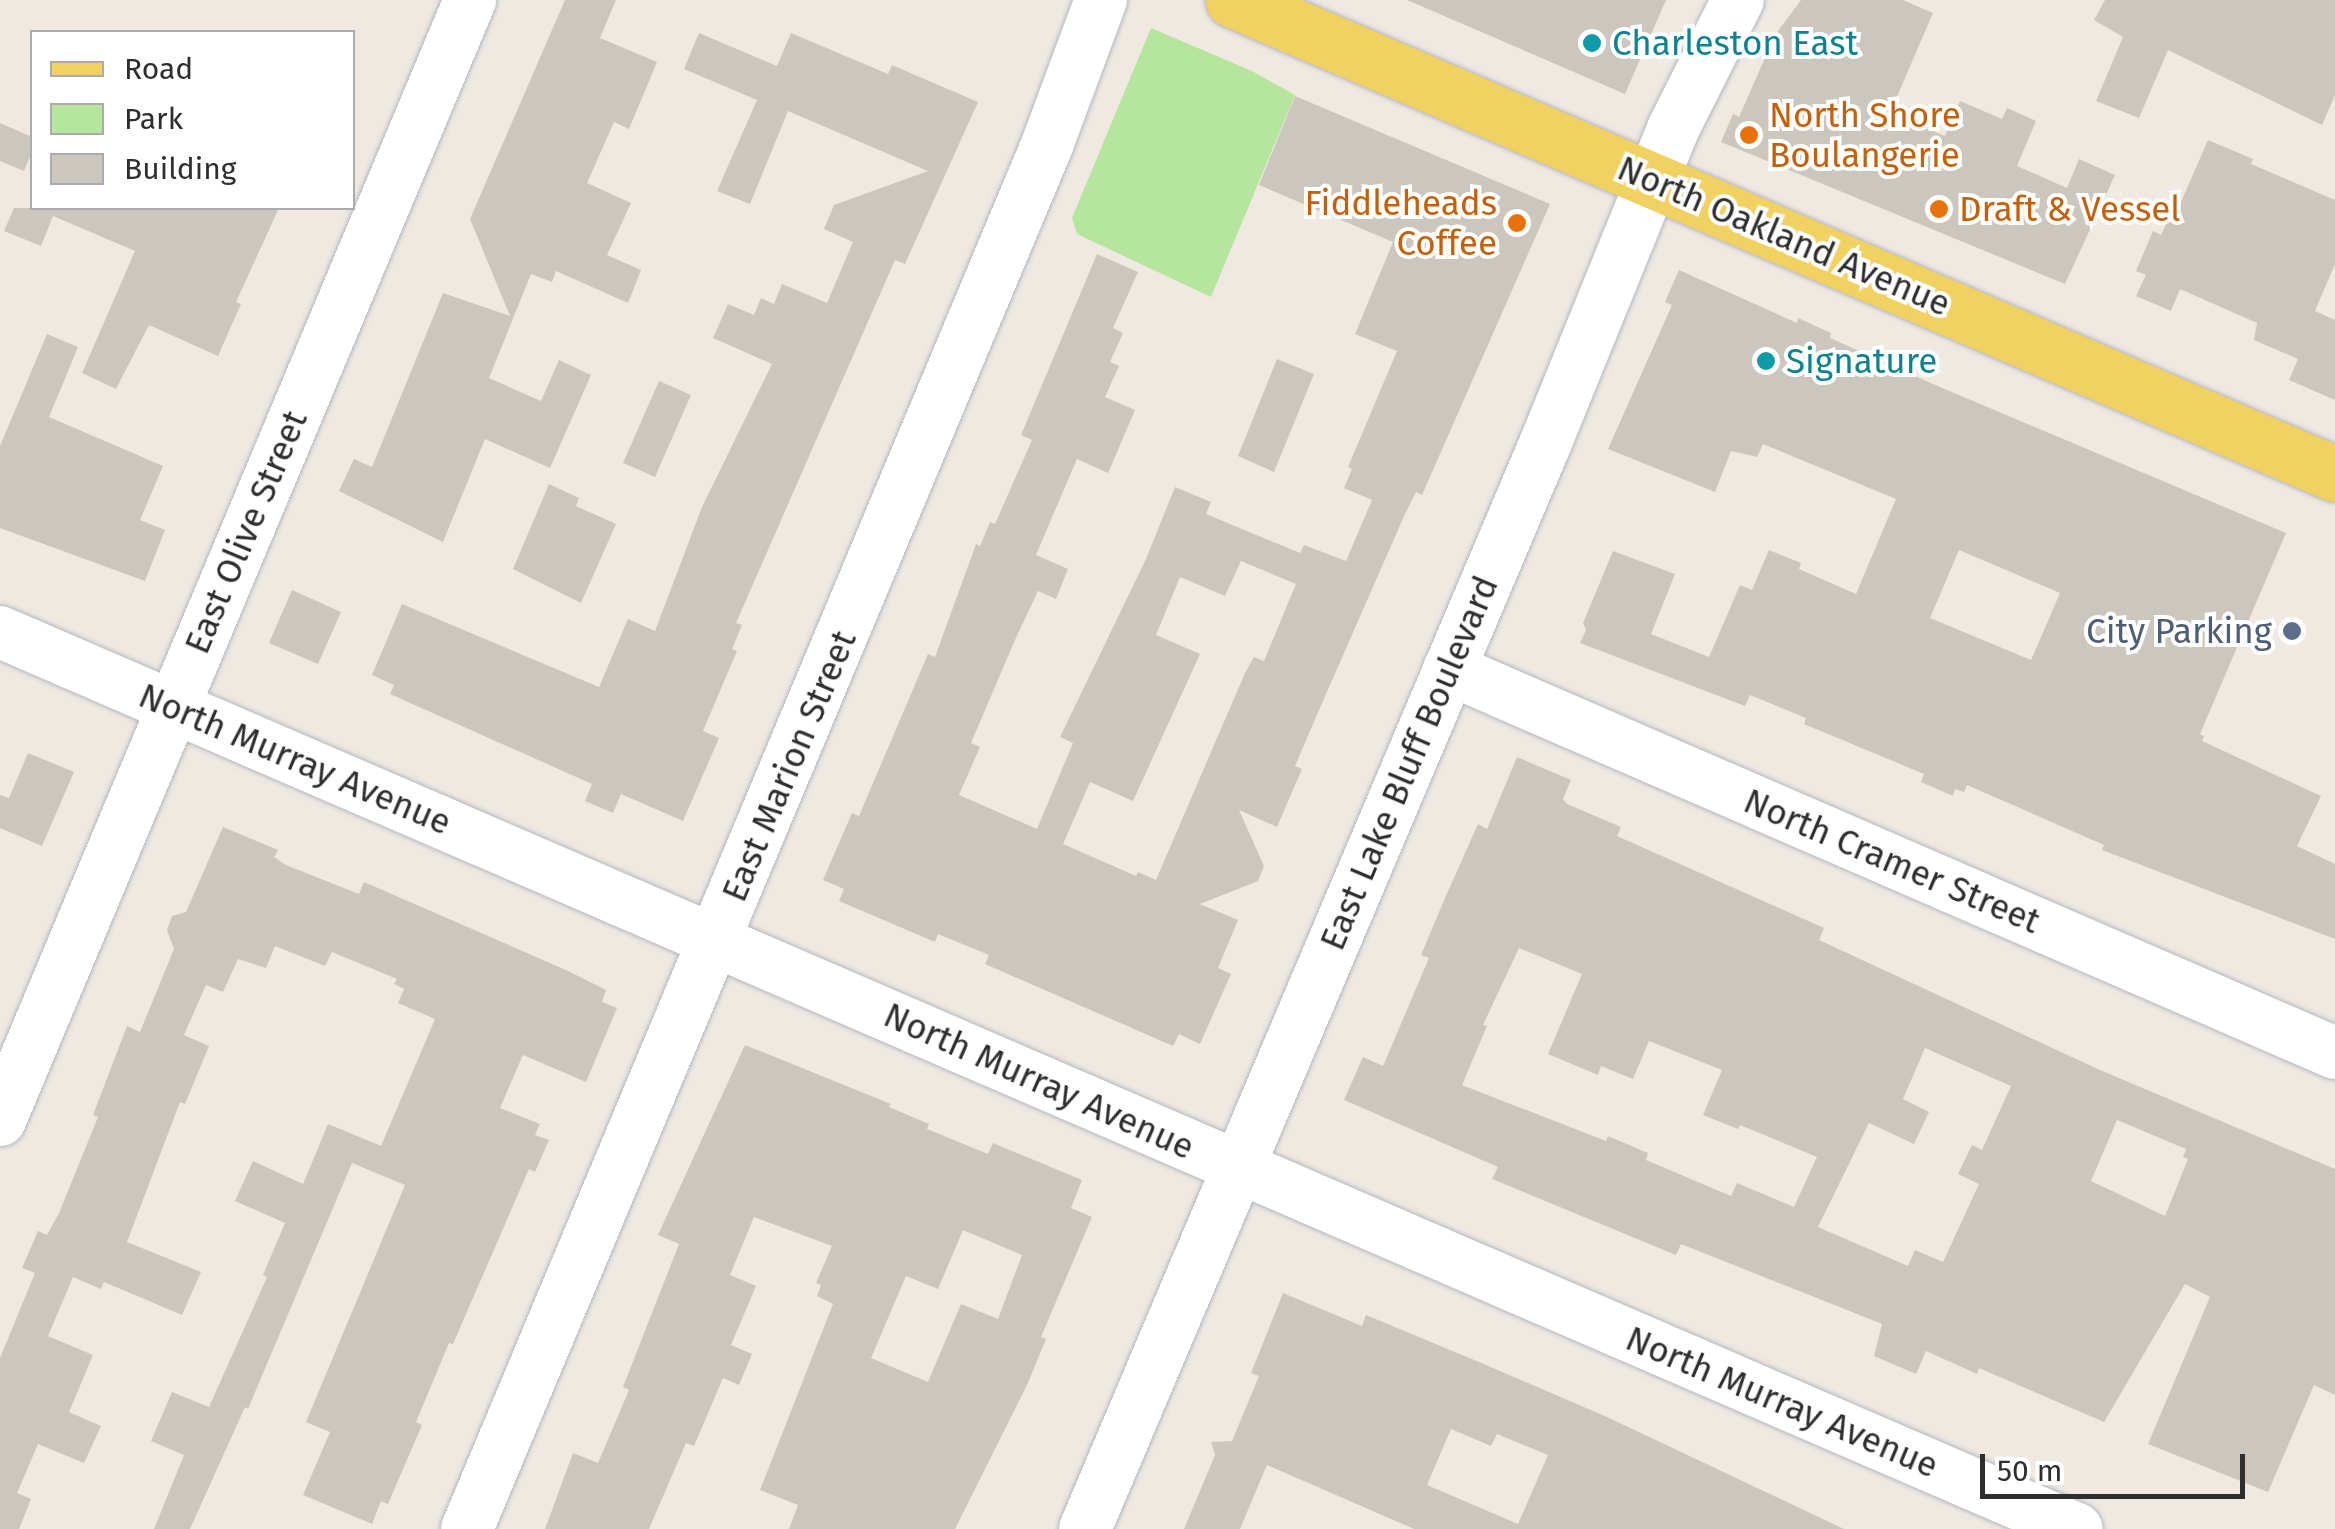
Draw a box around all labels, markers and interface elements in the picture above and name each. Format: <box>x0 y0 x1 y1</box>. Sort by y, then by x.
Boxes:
place label: Charleston East <box>1612 22 1858 64</box>
legend <box>30 30 355 210</box>
marker: Charleston East <box>1581 32 1603 54</box>
text: Road <box>124 51 193 87</box>
place label: North Shore Boulangerie <box>1769 94 1961 176</box>
text: Park <box>124 101 183 137</box>
marker: North Shore Boulangerie <box>1738 124 1760 146</box>
street label: North Oakland Avenue <box>1611 147 1957 325</box>
text: Building <box>124 151 236 187</box>
place label: Fiddleheads Coffee <box>1305 182 1497 264</box>
place label: Draft & Vessel <box>1959 188 2181 230</box>
marker: Draft & Vessel <box>1928 198 1950 220</box>
marker: Fiddleheads Coffee <box>1506 212 1528 234</box>
place label: Signature <box>1786 340 1937 382</box>
marker: Signature <box>1755 350 1777 372</box>
street label: East Olive Street <box>176 404 316 660</box>
street label: East Lake Bluff Boulevard <box>1311 570 1507 956</box>
place label: City Parking <box>2086 610 2272 652</box>
marker: City Parking <box>2281 620 2303 642</box>
street label: East Marion Street <box>713 624 865 908</box>
street label: North Murray Avenue <box>133 674 457 844</box>
street label: North Cramer Street <box>1738 780 2046 942</box>
street label: North Murray Avenue <box>878 994 1200 1168</box>
street label: North Murray Avenue <box>1620 1317 1944 1487</box>
scale bar <box>1985 1434 2250 1496</box>
text: 50 m <box>1997 1453 2062 1489</box>

